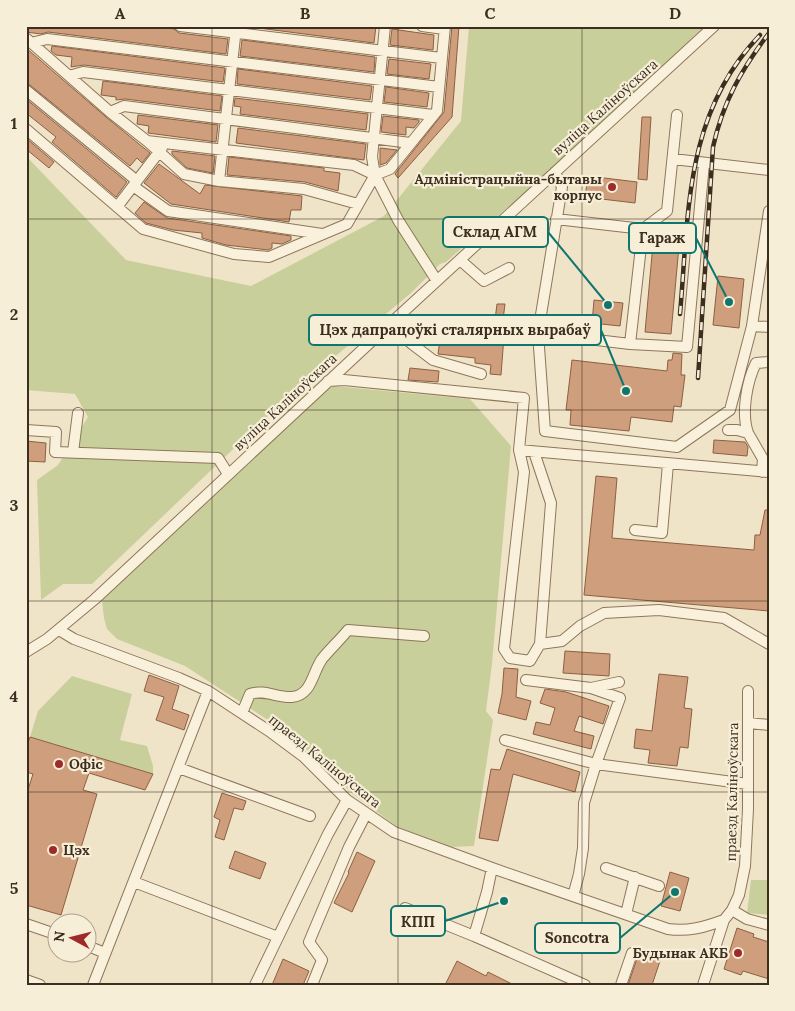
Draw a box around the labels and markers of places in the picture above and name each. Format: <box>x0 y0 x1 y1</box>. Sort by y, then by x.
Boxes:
place label: Адміністрацыйна-бытавы корпус <box>415 170 603 204</box>
marker: Адміністрацыйна-бытавы корпус <box>606 181 618 193</box>
callout: Склад АГМ <box>443 217 548 247</box>
callout: Гараж <box>629 223 696 253</box>
callout: Цэх дапрацоўкі сталярных вырабаў <box>309 315 601 345</box>
place label: Офіс <box>69 755 104 773</box>
marker: Офіс <box>53 758 65 770</box>
place label: Цэх <box>63 841 90 859</box>
marker: Цэх <box>47 844 59 856</box>
callout: КПП <box>391 906 445 936</box>
callout: Soncotra <box>535 923 620 953</box>
place label: Будынак АКБ <box>632 944 728 962</box>
marker: Будынак АКБ <box>732 947 744 959</box>

